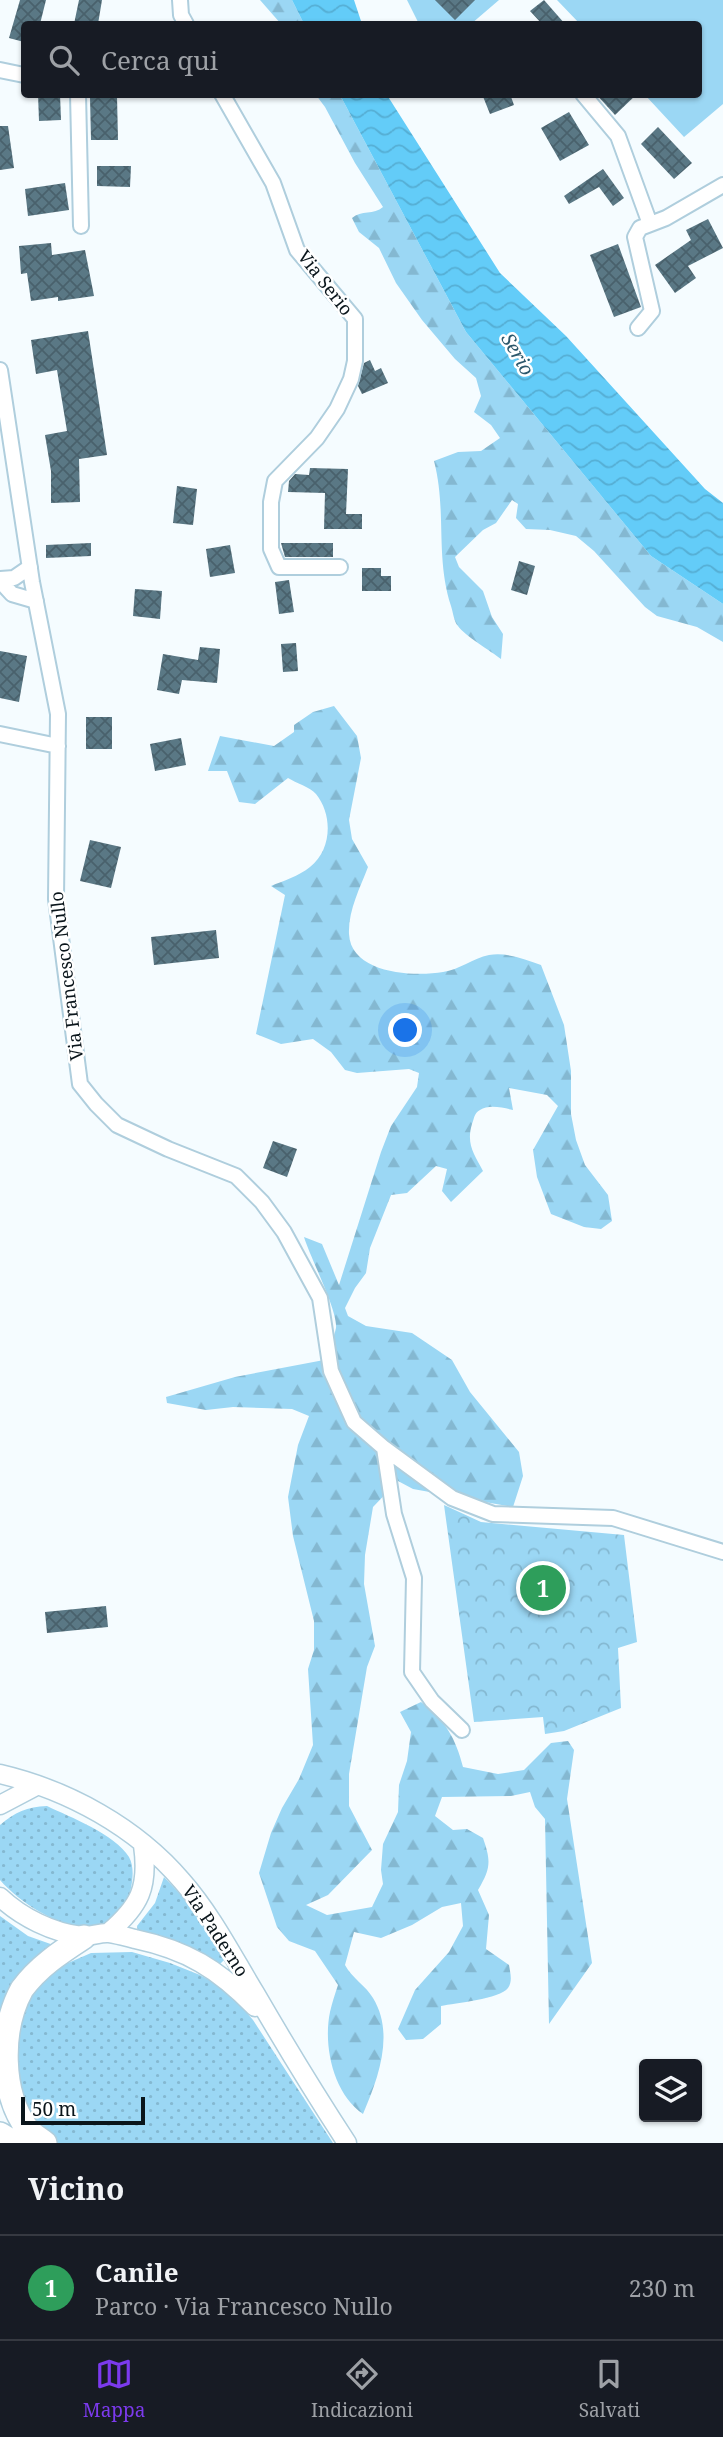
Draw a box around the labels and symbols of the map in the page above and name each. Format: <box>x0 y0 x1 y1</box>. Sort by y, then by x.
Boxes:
street label: Via Serio <box>293 245 359 320</box>
water label: Serio <box>495 328 541 380</box>
street label: Via Francesco Nullo <box>44 890 88 1062</box>
your location <box>388 1013 422 1047</box>
pin: 1 <box>520 1562 566 1614</box>
street label: Via Paderno <box>177 1880 254 1981</box>
scale bar <box>21 2094 145 2126</box>

